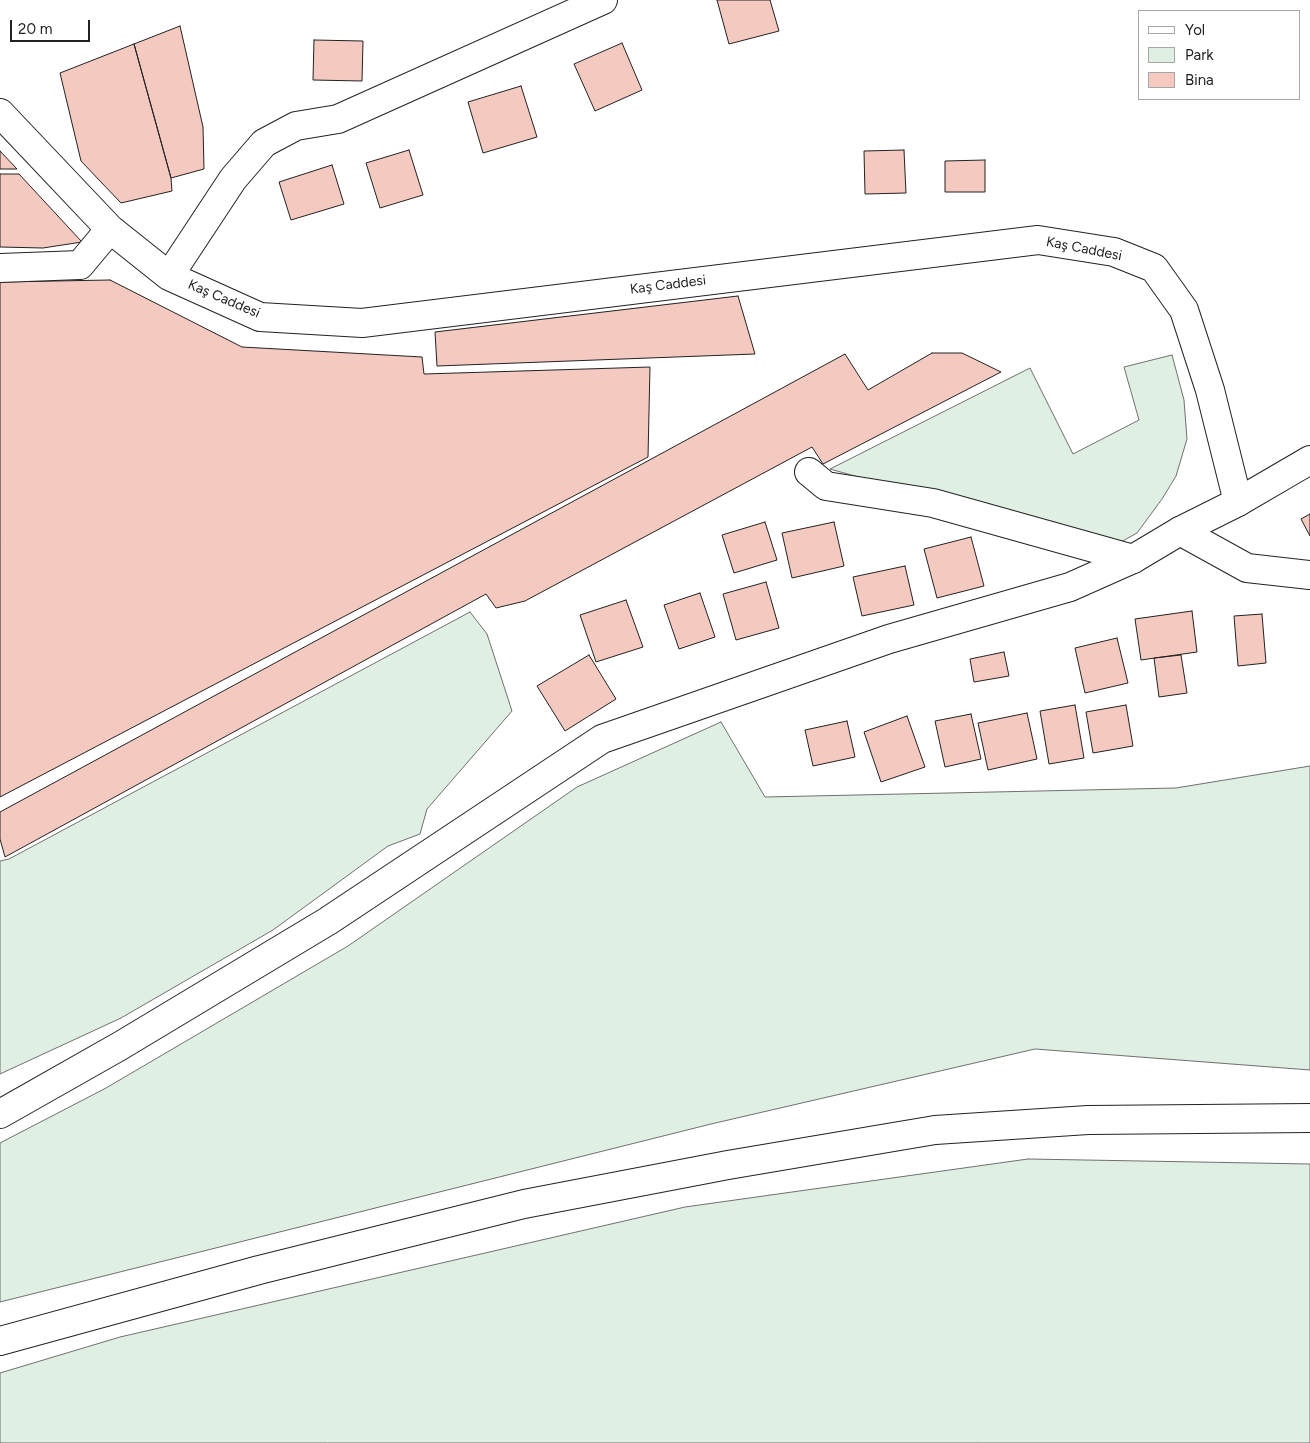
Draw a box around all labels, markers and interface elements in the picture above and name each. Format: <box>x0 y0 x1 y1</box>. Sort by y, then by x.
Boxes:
scale bar <box>12 10 92 42</box>
legend <box>1138 10 1300 100</box>
text: 20 m <box>18 20 52 38</box>
text: Yol <box>1185 21 1205 39</box>
text: Park <box>1185 46 1214 64</box>
text: Bina <box>1185 71 1214 89</box>
street label: Kaş Caddesi <box>1045 233 1123 265</box>
street label: Kaş Caddesi <box>629 272 707 298</box>
street label: Kaş Caddesi <box>185 276 263 322</box>

